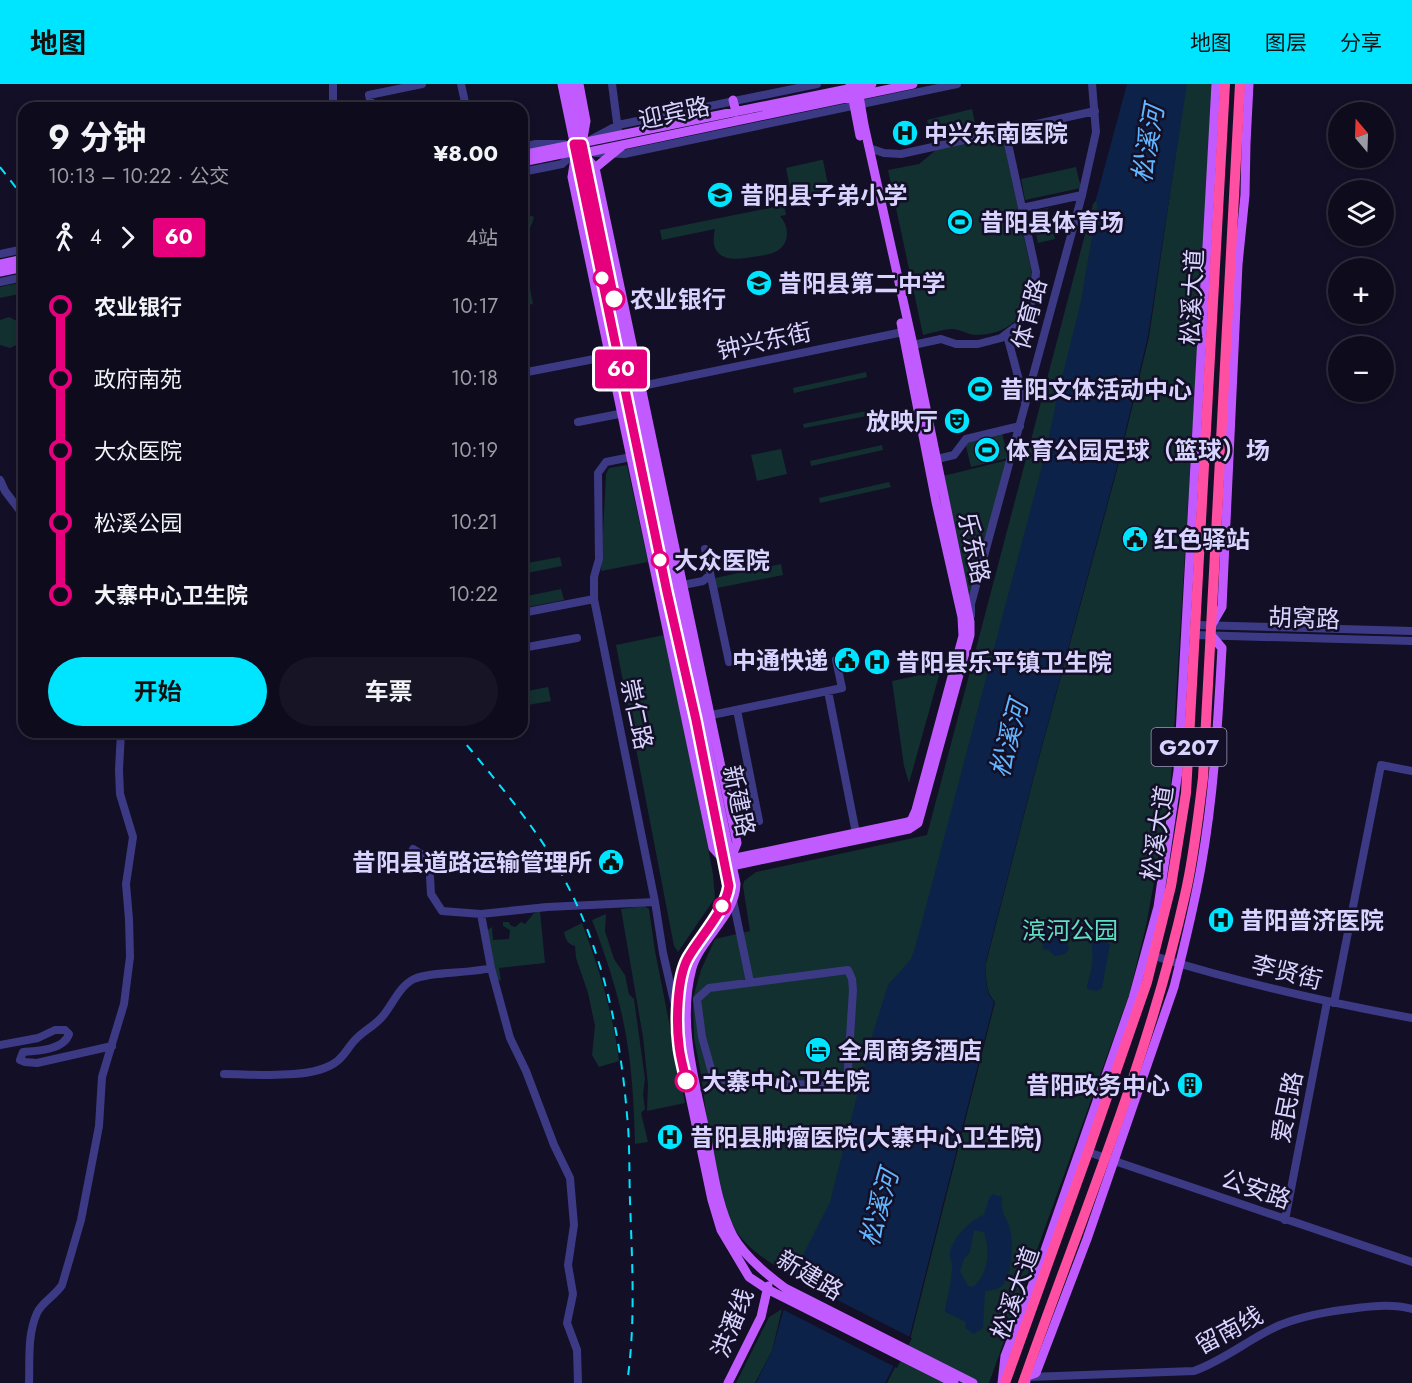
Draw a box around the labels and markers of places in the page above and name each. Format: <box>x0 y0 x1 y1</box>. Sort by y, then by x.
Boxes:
place label: 中兴东南医院 <box>924 116 1068 151</box>
hospital icon: 中兴东南医院 <box>890 118 920 148</box>
place label: 昔阳县子弟小学 <box>740 178 908 213</box>
school or university icon: 昔阳县子弟小学 <box>705 180 735 210</box>
place label: 昔阳县体育场 <box>980 205 1124 240</box>
sports icon: 昔阳县体育场 <box>945 207 975 237</box>
place label: 昔阳县第二中学 <box>778 266 946 301</box>
school or university icon: 昔阳县第二中学 <box>744 268 774 298</box>
unlabelled marker <box>593 269 611 287</box>
place label: 农业银行 <box>630 282 726 317</box>
marker: 农业银行 <box>603 288 625 310</box>
place label: 昔阳文体活动中心 <box>1000 372 1192 407</box>
sports icon: 昔阳文体活动中心 <box>965 374 995 404</box>
place label: 放映厅 <box>866 404 938 439</box>
theatre icon: 放映厅 <box>942 406 972 436</box>
place label: 体育公园足球（篮球）场 <box>1006 433 1270 468</box>
sports icon: 体育公园足球（篮球）场 <box>972 435 1002 465</box>
place label: 红色驿站 <box>1154 522 1250 557</box>
public building icon: 红色驿站 <box>1120 524 1150 554</box>
place label: 大众医院 <box>674 543 770 578</box>
marker: 大众医院 <box>651 551 669 569</box>
place label: 中通快递 <box>732 643 828 678</box>
public building icon: 中通快递 <box>832 645 862 675</box>
place label: 昔阳县乐平镇卫生院 <box>896 645 1112 680</box>
hospital icon: 昔阳县乐平镇卫生院 <box>862 647 892 677</box>
place label: 昔阳县道路运输管理所 <box>352 845 592 880</box>
public building icon: 昔阳县道路运输管理所 <box>596 847 626 877</box>
unlabelled marker <box>713 897 731 915</box>
place label: 昔阳普济医院 <box>1240 903 1384 938</box>
hospital icon: 昔阳普济医院 <box>1206 905 1236 935</box>
place label: 全周商务酒店 <box>838 1033 982 1068</box>
hotel icon: 全周商务酒店 <box>803 1035 833 1065</box>
place label: 大寨中心卫生院 <box>702 1064 870 1099</box>
place label: 昔阳政务中心 <box>1026 1068 1170 1103</box>
marker: 大寨中心卫生院 <box>675 1070 697 1092</box>
building icon: 昔阳政务中心 <box>1175 1070 1205 1100</box>
place label: 昔阳县肿瘤医院(大寨中心卫生院) <box>690 1120 1042 1155</box>
hospital icon: 昔阳县肿瘤医院(大寨中心卫生院) <box>655 1122 685 1152</box>

